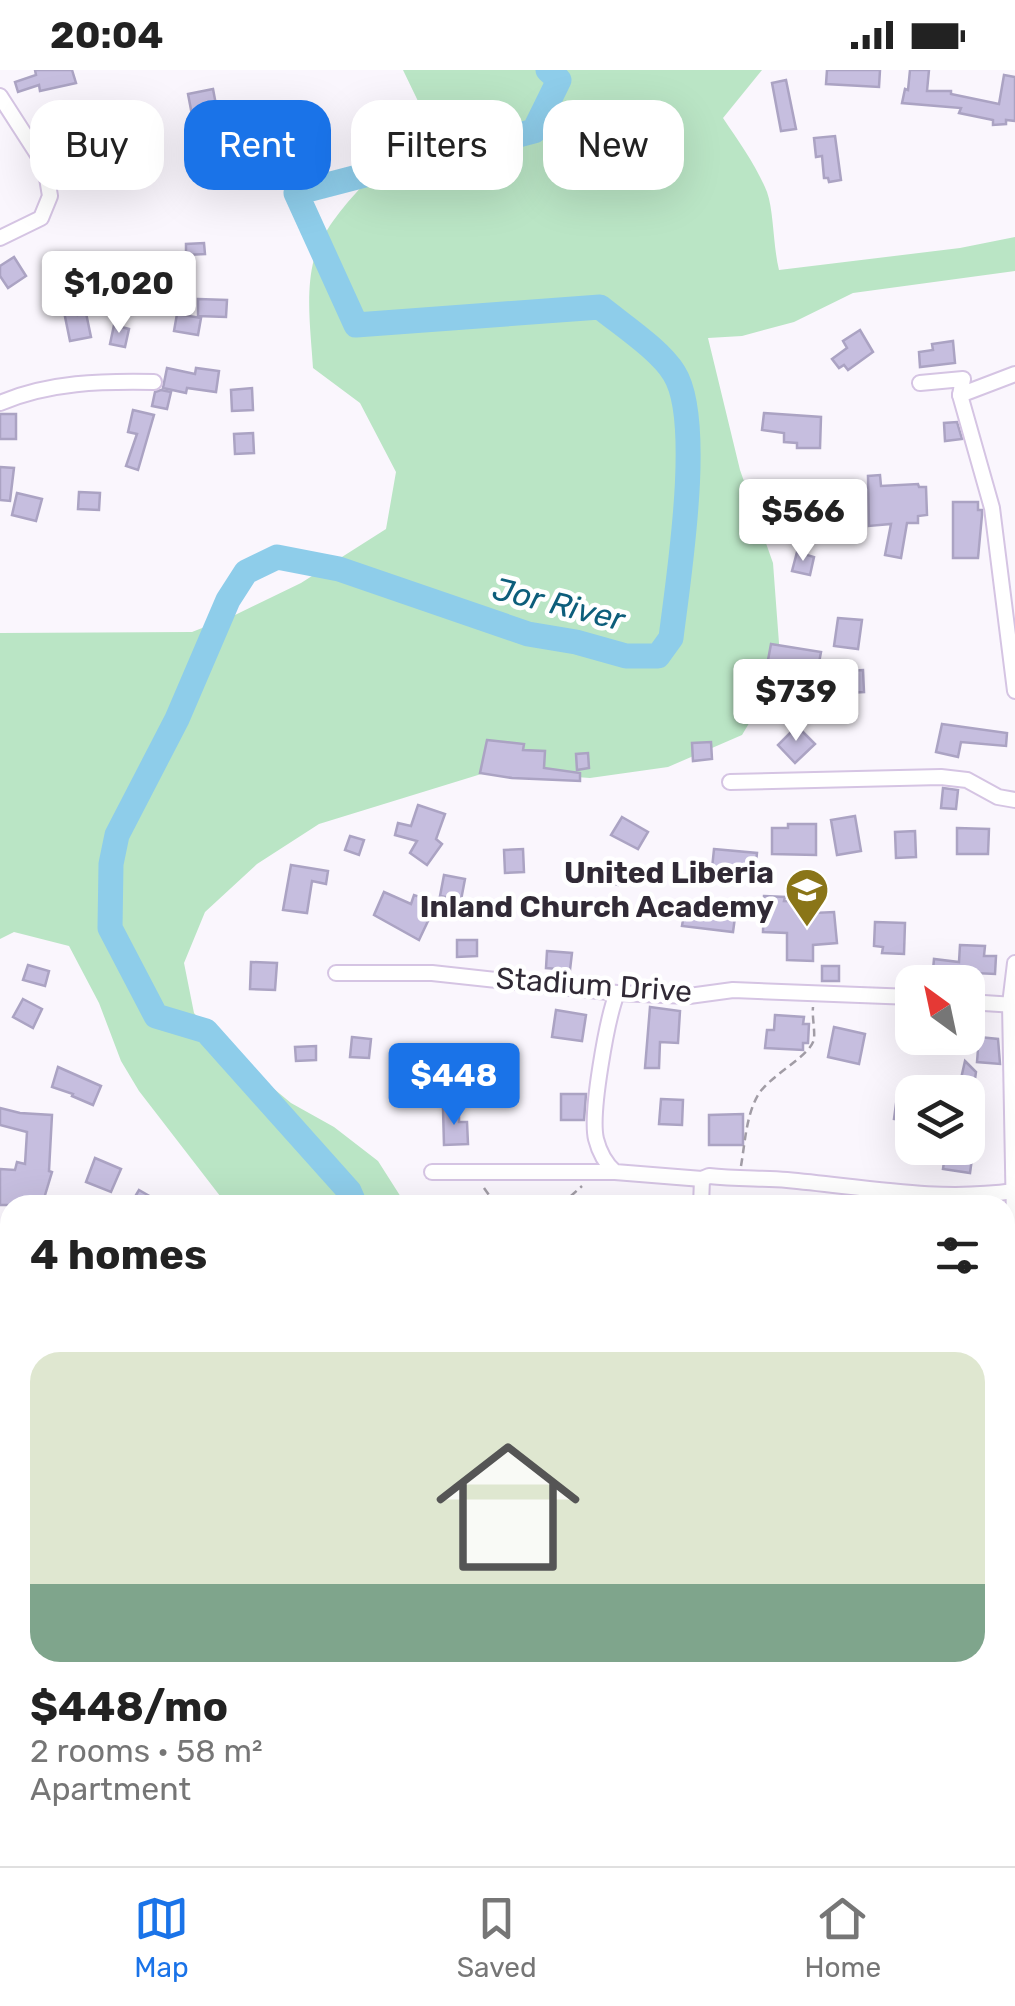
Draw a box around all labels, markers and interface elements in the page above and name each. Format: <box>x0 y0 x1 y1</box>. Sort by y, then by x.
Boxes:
text: 20:04 <box>50 12 163 58</box>
chip: Buy <box>30 100 164 190</box>
chip: Rent <box>184 100 331 190</box>
chip: Filters <box>351 100 523 190</box>
chip: New <box>543 100 684 190</box>
pin: $1,020 <box>38 251 200 336</box>
text: $1,020 <box>64 264 174 302</box>
pin: $566 <box>744 479 862 564</box>
text: $566 <box>761 492 845 530</box>
water label: Jor River <box>489 569 630 639</box>
pin: $739 <box>737 659 855 744</box>
text: $739 <box>755 672 837 710</box>
place label: United Liberia Inland Church Academy <box>420 855 774 925</box>
school or university icon: United Liberia Inland Church Academy <box>784 867 830 928</box>
street label: Stadium Drive <box>495 960 693 1010</box>
north arrow <box>895 965 985 1055</box>
map controls <box>895 965 985 1165</box>
pin: $448 <box>395 1043 513 1128</box>
text: $448 <box>411 1056 497 1094</box>
button: layers <box>895 1075 985 1165</box>
icon: filters <box>930 1228 985 1283</box>
text: 4 homes <box>30 1230 207 1280</box>
icon: home <box>418 1417 598 1597</box>
text: $448/mo <box>30 1682 228 1732</box>
text: 2 rooms · 58 m² <box>30 1732 263 1770</box>
text: Apartment <box>30 1770 191 1808</box>
tab: Map <box>134 1891 189 1984</box>
tab: Saved <box>457 1891 537 1984</box>
tab: Home <box>804 1891 881 1984</box>

